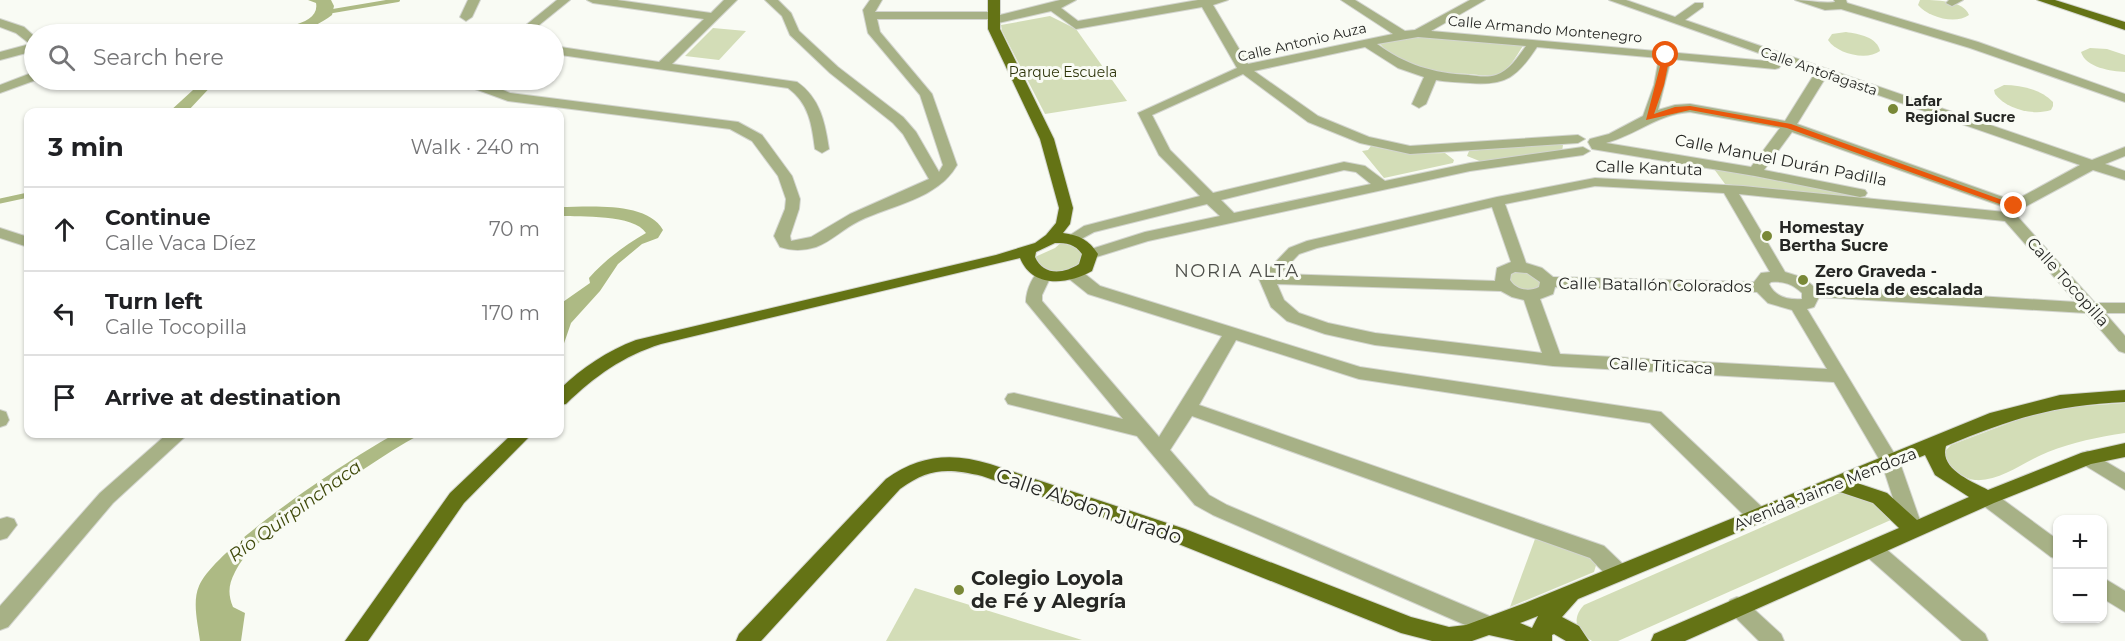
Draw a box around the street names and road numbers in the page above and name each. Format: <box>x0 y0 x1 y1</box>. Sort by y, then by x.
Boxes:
street label: Calle Armando Montenegro <box>1447 12 1643 46</box>
street label: Calle Antonio Auza <box>1236 18 1368 66</box>
street label: Calle Antofagasta <box>1758 43 1880 99</box>
street label: Calle Manuel Durán Padilla <box>1673 130 1889 190</box>
street label: Calle Kantuta <box>1595 157 1703 179</box>
street label: Calle Tocopilla <box>2023 233 2113 331</box>
street label: Calle Batallón Colorados <box>1558 274 1752 296</box>
street label: Calle Titicaca <box>1608 354 1714 378</box>
street label: Avenida Jaime Mendoza <box>1731 444 1919 534</box>
street label: Calle Abdon Jurado <box>993 463 1185 549</box>

